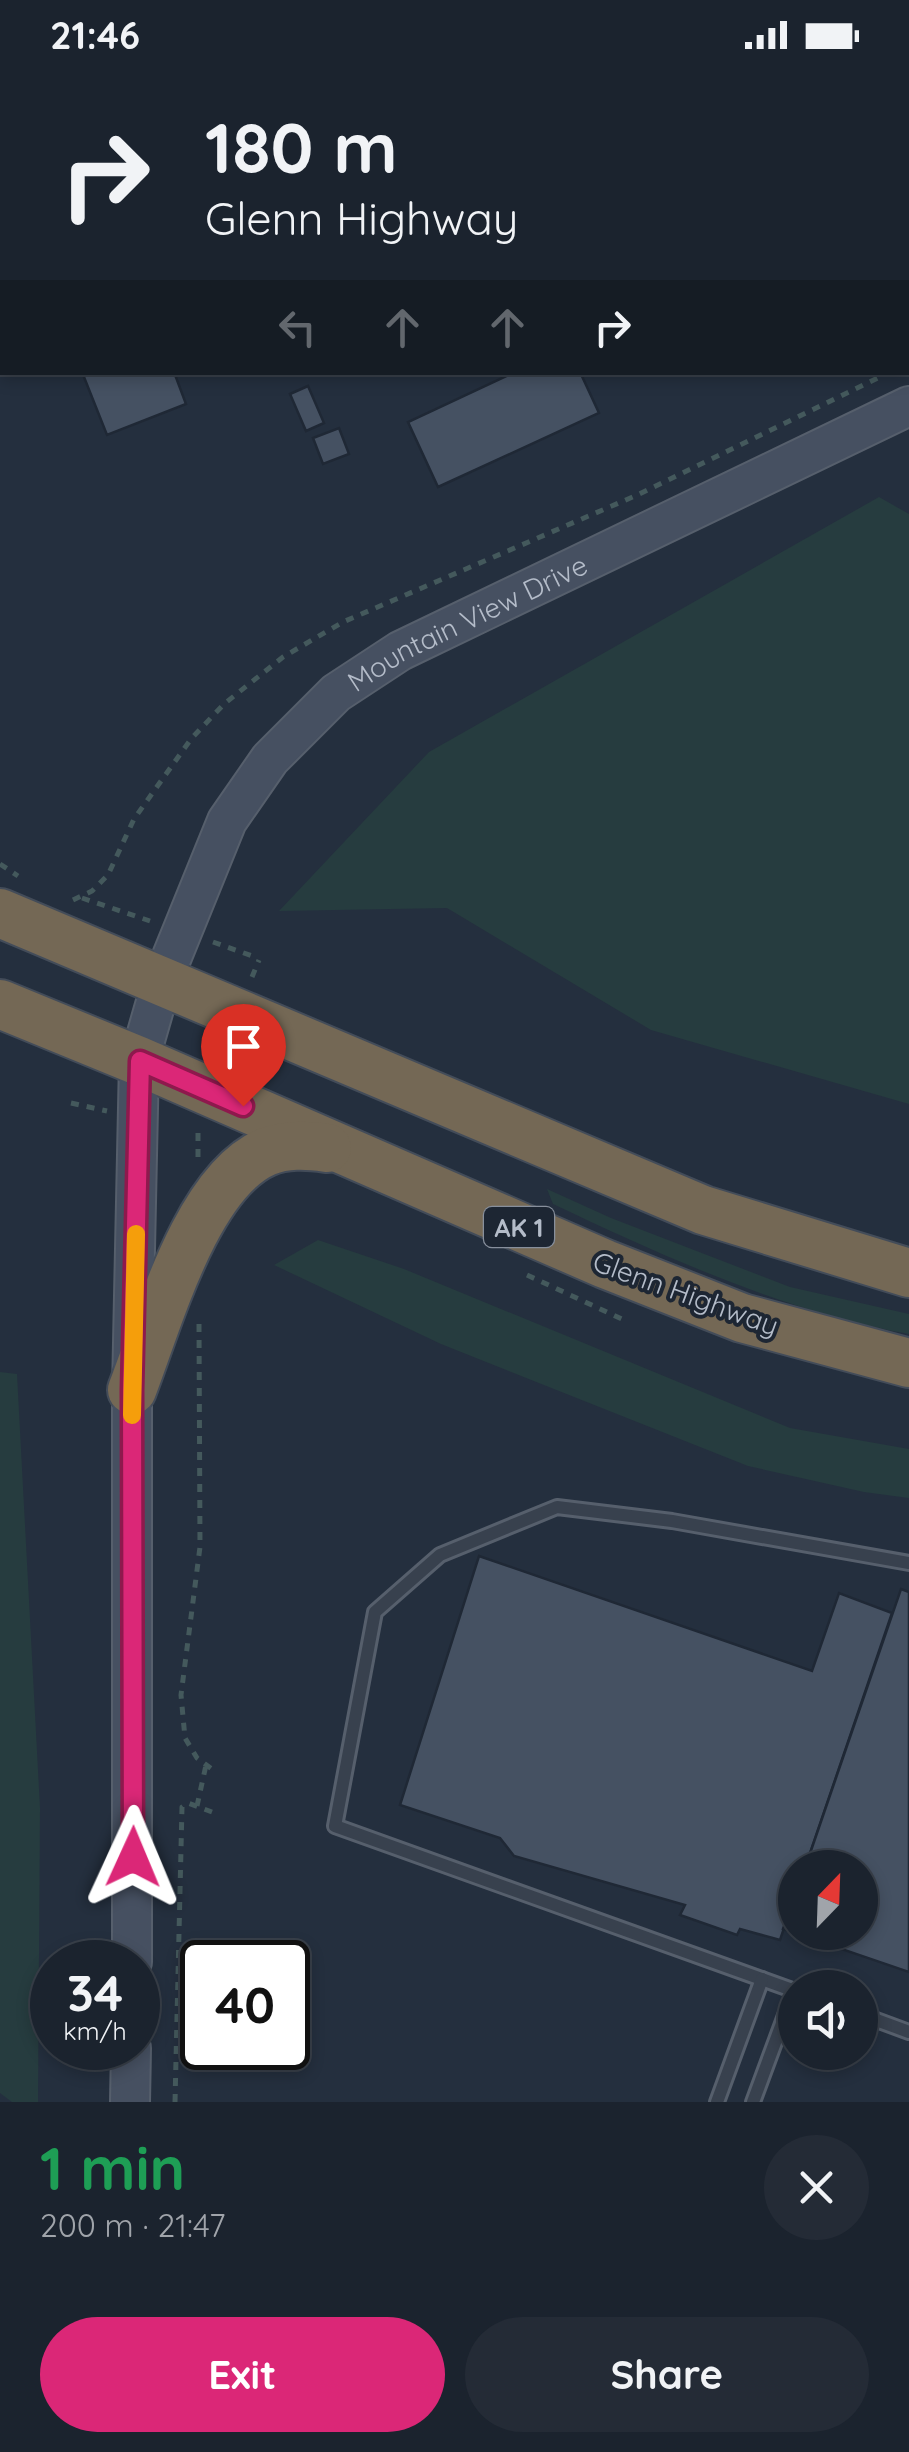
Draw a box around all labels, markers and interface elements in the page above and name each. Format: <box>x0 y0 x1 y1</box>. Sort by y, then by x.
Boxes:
text: 21:46 <box>50 11 140 59</box>
text: 180 m <box>205 103 398 191</box>
icon: right <box>40 110 170 240</box>
text: Glenn Highway <box>205 190 518 246</box>
icon: left <box>270 300 325 355</box>
icon: ahead <box>375 300 430 355</box>
icon: ahead <box>480 300 535 355</box>
icon: right <box>585 300 640 355</box>
street label: Mountain View Drive <box>340 546 592 699</box>
pin <box>201 1004 286 1107</box>
icon: arrive <box>216 1019 271 1074</box>
road number: AK 1 <box>484 1207 554 1247</box>
street label: Glenn Highway <box>588 1243 784 1343</box>
position arrow <box>81 1805 185 1909</box>
north arrow <box>778 1850 878 1950</box>
map controls <box>778 1850 878 2070</box>
speed limit sign: 40 <box>180 1940 310 2070</box>
text: 34 <box>67 1961 123 2024</box>
button: sound <box>778 1970 878 2070</box>
text: km/h <box>63 2015 127 2046</box>
text: 1 min <box>40 2130 185 2205</box>
button: close <box>764 2135 869 2240</box>
text: 200 m · 21:47 <box>40 2205 225 2245</box>
button: Exit <box>40 2317 445 2432</box>
button: Share <box>465 2317 869 2432</box>

